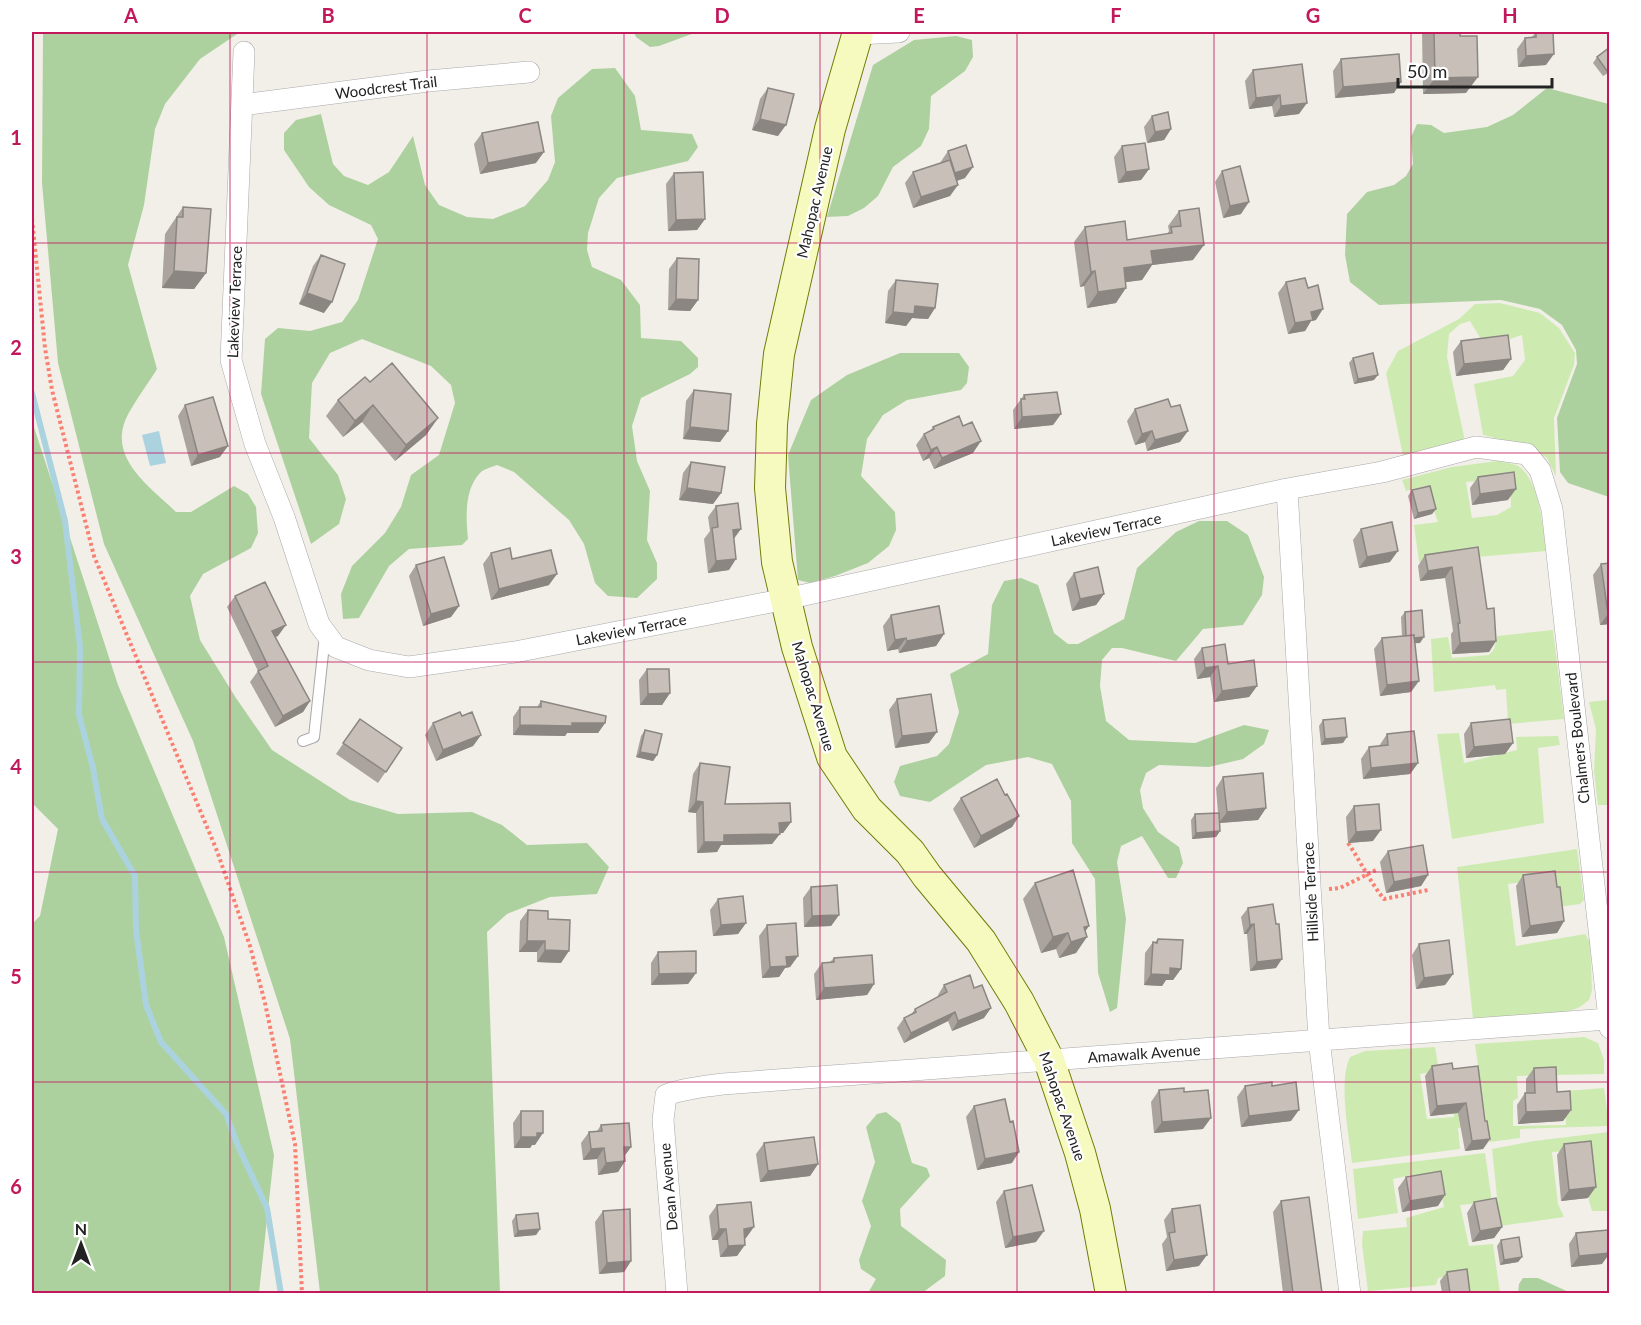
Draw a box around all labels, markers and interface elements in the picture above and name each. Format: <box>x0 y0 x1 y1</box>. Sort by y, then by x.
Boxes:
text: A <box>123 3 138 27</box>
text: B <box>321 3 335 27</box>
text: C <box>518 3 532 27</box>
text: D <box>714 3 730 27</box>
text: E <box>913 3 925 27</box>
text: F <box>1110 3 1122 27</box>
text: G <box>1306 3 1320 27</box>
text: H <box>1502 3 1518 27</box>
scale bar <box>1398 51 1552 89</box>
text: 50 m <box>1407 60 1447 82</box>
street label: Woodcrest Trail <box>334 72 438 102</box>
text: 1 <box>10 125 22 149</box>
street label: Mahopac Avenue <box>792 144 836 260</box>
street label: Lakeview Terrace <box>223 245 245 358</box>
text: 2 <box>10 335 22 359</box>
street label: Lakeview Terrace <box>1049 509 1163 549</box>
text: 3 <box>10 544 22 568</box>
street label: Lakeview Terrace <box>574 609 688 649</box>
street label: Mahopac Avenue <box>789 639 839 753</box>
street label: Chalmers Boulevard <box>1561 672 1593 804</box>
text: 4 <box>10 754 22 778</box>
street label: Hillside Terrace <box>1298 842 1322 942</box>
text: 5 <box>10 964 22 988</box>
street label: Amawalk Avenue <box>1087 1040 1201 1066</box>
street label: Mahopac Avenue <box>1036 1049 1090 1163</box>
street label: Dean Avenue <box>655 1142 681 1232</box>
text: 6 <box>10 1174 22 1198</box>
north arrow <box>51 1214 111 1274</box>
text: N <box>75 1219 87 1238</box>

